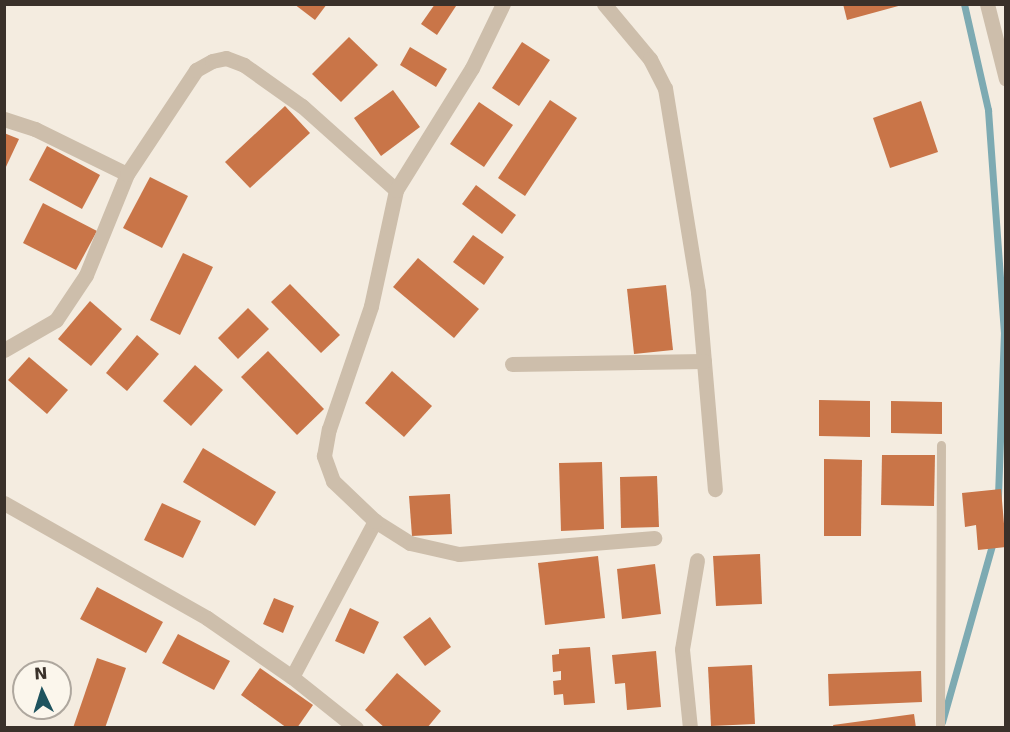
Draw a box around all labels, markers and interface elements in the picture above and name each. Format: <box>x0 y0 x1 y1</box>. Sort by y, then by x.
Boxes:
north arrow <box>12 660 72 720</box>
text: N <box>33 664 48 683</box>

